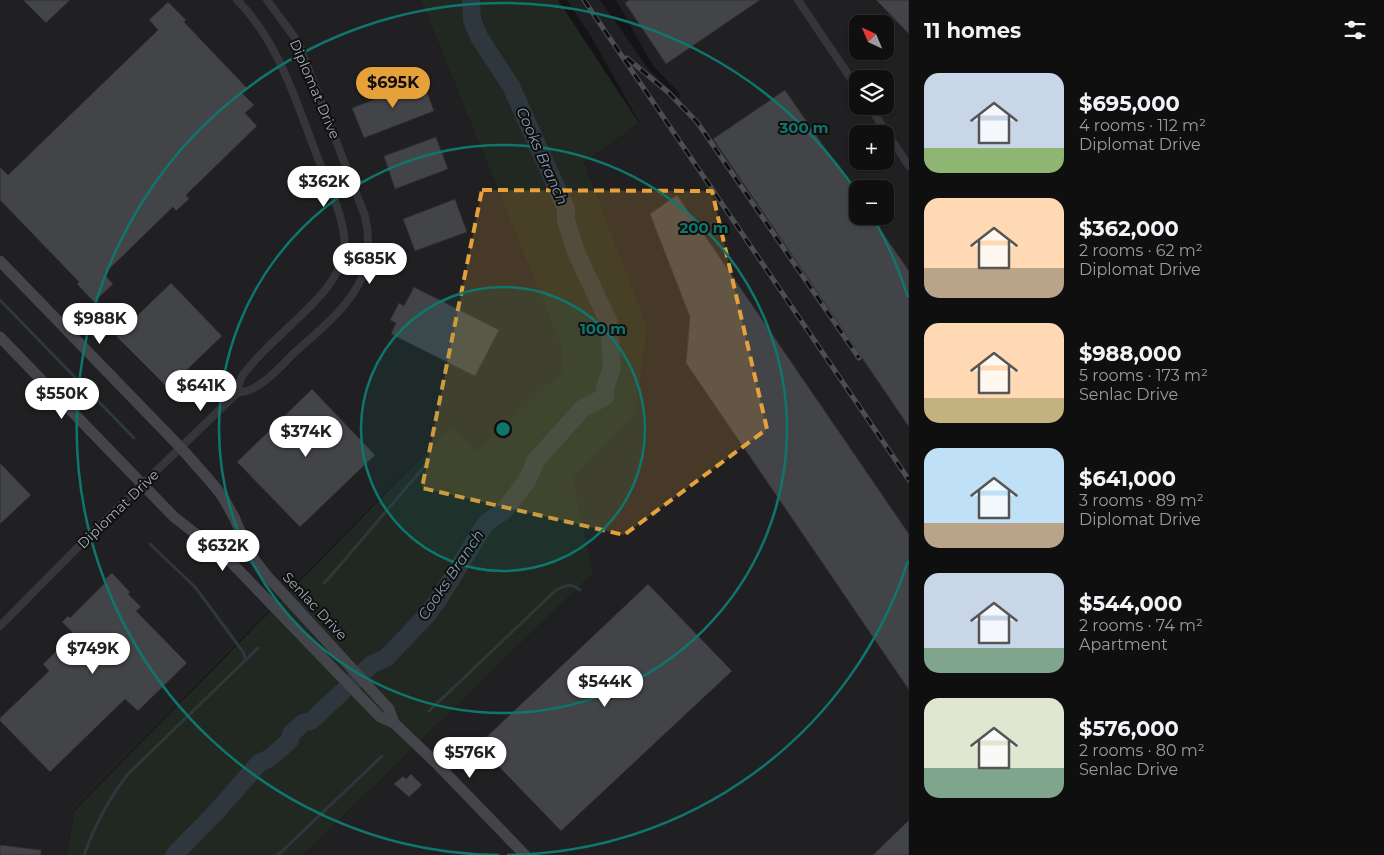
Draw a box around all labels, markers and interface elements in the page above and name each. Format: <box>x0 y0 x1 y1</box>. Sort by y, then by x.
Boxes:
north arrow <box>849 15 894 60</box>
map controls <box>849 15 894 225</box>
icon: filters <box>1341 16 1369 44</box>
text: 11 homes <box>924 18 1021 43</box>
street label: Diplomat Drive <box>286 36 344 142</box>
pin: $695K <box>358 66 428 109</box>
button: layers <box>849 70 894 115</box>
text: $695K <box>367 73 419 92</box>
text: $695,000 <box>1079 91 1180 116</box>
icon: home <box>964 93 1024 153</box>
water label: Cooks Branch <box>512 104 573 208</box>
text: 4 rooms · 112 m² <box>1079 116 1206 135</box>
text: 300 m <box>778 118 829 137</box>
button: + <box>849 125 894 170</box>
text: Diplomat Drive <box>1079 135 1201 154</box>
pin: $362K <box>289 166 359 208</box>
text: $362K <box>298 172 350 191</box>
button: − <box>849 180 894 225</box>
text: $362,000 <box>1079 216 1179 241</box>
text: 200 m <box>679 218 729 237</box>
icon: home <box>964 218 1024 278</box>
text: 2 rooms · 62 m² <box>1079 241 1203 260</box>
pin: $685K <box>335 242 405 285</box>
text: $685K <box>344 249 396 268</box>
text: Diplomat Drive <box>1079 260 1201 279</box>
pin: $988K <box>65 302 135 345</box>
text: $988K <box>73 309 127 328</box>
text: 100 m <box>580 319 626 338</box>
text: $988,000 <box>1079 341 1182 366</box>
icon: home <box>964 343 1024 403</box>
text: 5 rooms · 173 m² <box>1079 366 1208 385</box>
pin: $641K <box>166 370 236 412</box>
text: $641K <box>176 376 226 395</box>
pin: $550K <box>27 378 97 420</box>
text: $550K <box>36 384 88 403</box>
text: Senlac Drive <box>1079 385 1178 404</box>
pin: $374K <box>271 416 341 458</box>
centre of rings <box>494 420 512 438</box>
text: $374K <box>280 422 332 441</box>
street label: Diplomat Drive <box>73 466 163 552</box>
text: $641,000 <box>1079 466 1176 491</box>
icon: home <box>964 468 1024 528</box>
text: 3 rooms · 89 m² <box>1079 491 1204 510</box>
text: Diplomat Drive <box>1079 510 1201 529</box>
water label: Cooks Branch <box>413 526 488 624</box>
pin: $632K <box>188 530 258 572</box>
text: $632K <box>197 536 249 555</box>
street label: Senlac Drive <box>279 568 351 644</box>
text: $544,000 <box>1079 591 1182 616</box>
icon: home <box>964 593 1024 653</box>
text: 2 rooms · 74 m² <box>1079 616 1203 635</box>
pin: $749K <box>58 632 128 675</box>
text: Apartment <box>1079 635 1168 654</box>
text: $749K <box>67 639 119 658</box>
pin: $544K <box>570 666 640 708</box>
text: $544K <box>578 672 632 691</box>
text: $576,000 <box>1079 716 1179 741</box>
icon: home <box>964 718 1024 778</box>
pin: $576K <box>435 736 505 779</box>
text: 2 rooms · 80 m² <box>1079 741 1205 760</box>
text: $576K <box>444 743 496 762</box>
text: Senlac Drive <box>1079 760 1178 779</box>

